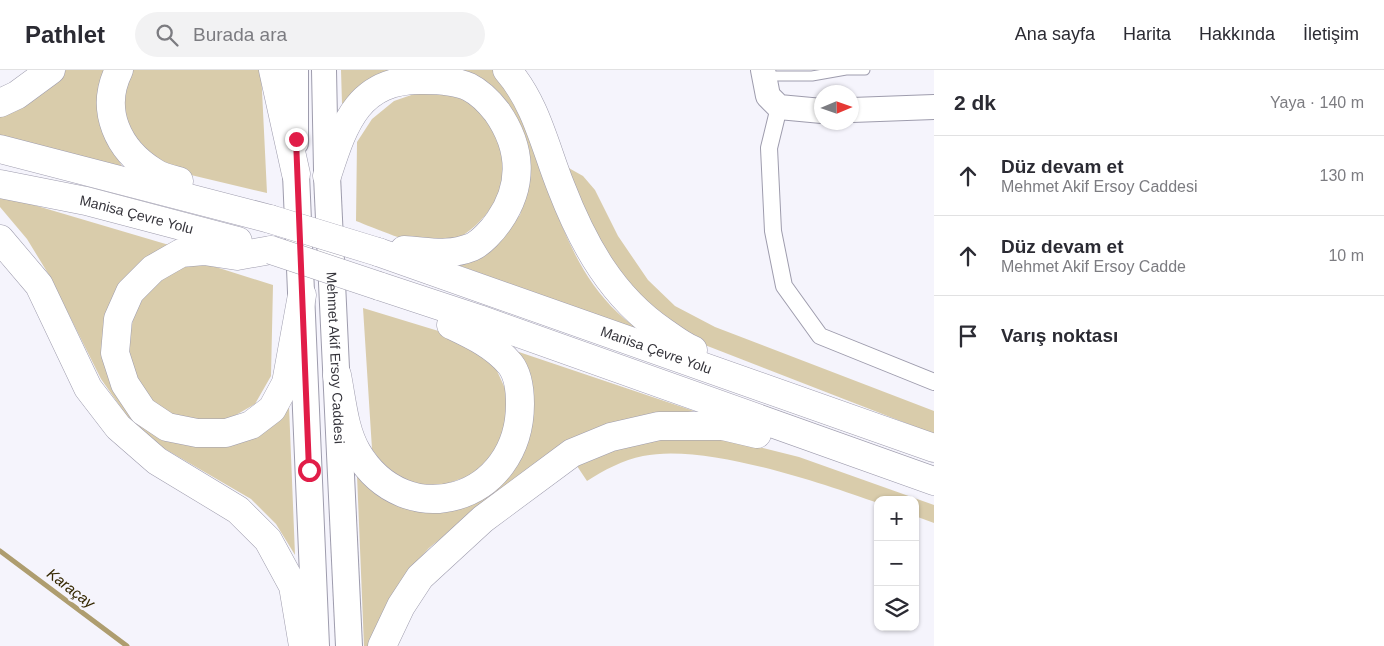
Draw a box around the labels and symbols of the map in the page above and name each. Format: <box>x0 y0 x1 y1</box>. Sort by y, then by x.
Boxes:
north arrow <box>814 85 859 130</box>
route end <box>285 128 308 151</box>
street label: Manisa Çevre Yolu <box>78 192 195 237</box>
street label: Mehmet Akif Ersoy Caddesi <box>323 271 348 444</box>
street label: Manisa Çevre Yolu <box>598 323 714 377</box>
route start <box>298 459 321 482</box>
water label: Karaçay <box>44 565 99 612</box>

